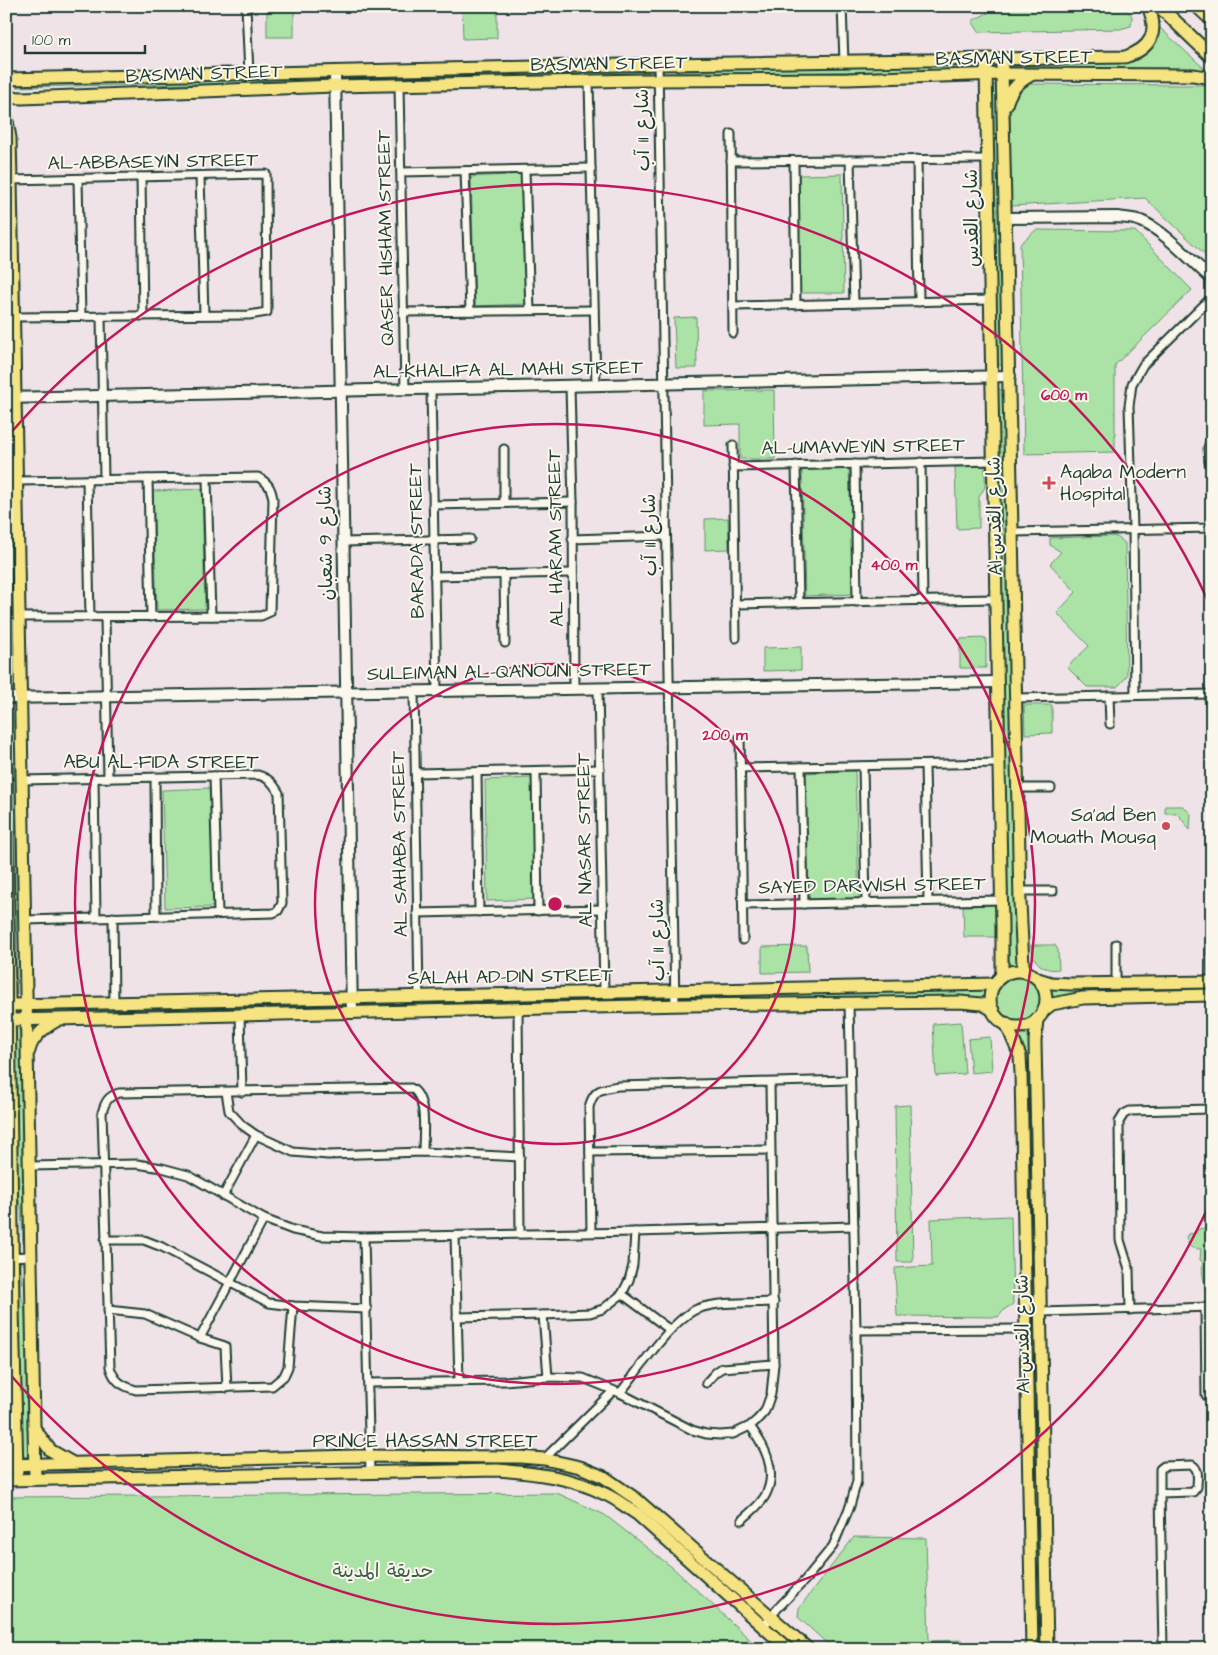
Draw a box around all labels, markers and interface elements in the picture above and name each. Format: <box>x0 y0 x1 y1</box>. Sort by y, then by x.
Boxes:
scale bar <box>25 22 145 54</box>
text: 100 m <box>32 30 71 51</box>
street label: BASMAN STREET <box>935 43 1093 73</box>
street label: BASMAN STREET <box>530 49 688 79</box>
street label: BASMAN STREET <box>125 58 283 90</box>
street label: شارع 11 آب <box>629 88 657 172</box>
street label: QASER HISHAM STREET <box>371 130 401 346</box>
street label: AL-ABBASEYIN STREET <box>48 147 259 177</box>
street label: شارع القدس <box>958 169 986 267</box>
street label: AL-KHALIFA AL MAHI STREET <box>373 354 643 386</box>
text: 600 m <box>1041 385 1087 406</box>
street label: AL-UMAWEYIN STREET <box>761 432 965 462</box>
street label: AL HARAM STREET <box>541 449 571 627</box>
street label: Al-شارع القدس <box>980 456 1010 576</box>
place label: Aqaba Modern Hospital <box>1060 459 1186 508</box>
street label: BARADA STREET <box>402 463 432 619</box>
marker: Aqaba Modern Hospital <box>1042 476 1056 490</box>
street label: شارع 9 شعبان <box>311 485 341 601</box>
street label: شارع 11 آب <box>636 493 664 577</box>
text: 400 m <box>871 555 918 576</box>
street label: SULEIMAN AL-QANOUNI STREET <box>367 656 651 688</box>
text: 200 m <box>701 725 748 746</box>
street label: ABU AL-FIDA STREET <box>63 749 259 776</box>
street label: AL SAHABA STREET <box>385 751 415 937</box>
street label: AL NASAR STREET <box>570 752 600 927</box>
place label: Sa'ad Ben Mouath Mousq <box>1030 802 1156 851</box>
marker: Sa'ad Ben Mouath Mousq <box>1160 820 1172 832</box>
street label: SAYED DARWISH STREET <box>758 871 986 901</box>
centre of rings <box>546 895 564 913</box>
street label: شارع 11 آب <box>644 898 672 982</box>
street label: SALAH AD-DIN STREET <box>407 962 613 992</box>
street label: Al-شارع القدس <box>1008 1274 1038 1394</box>
street label: PRINCE HASSAN STREET <box>313 1428 537 1455</box>
park label: حديقة المدينة <box>333 1558 434 1585</box>

